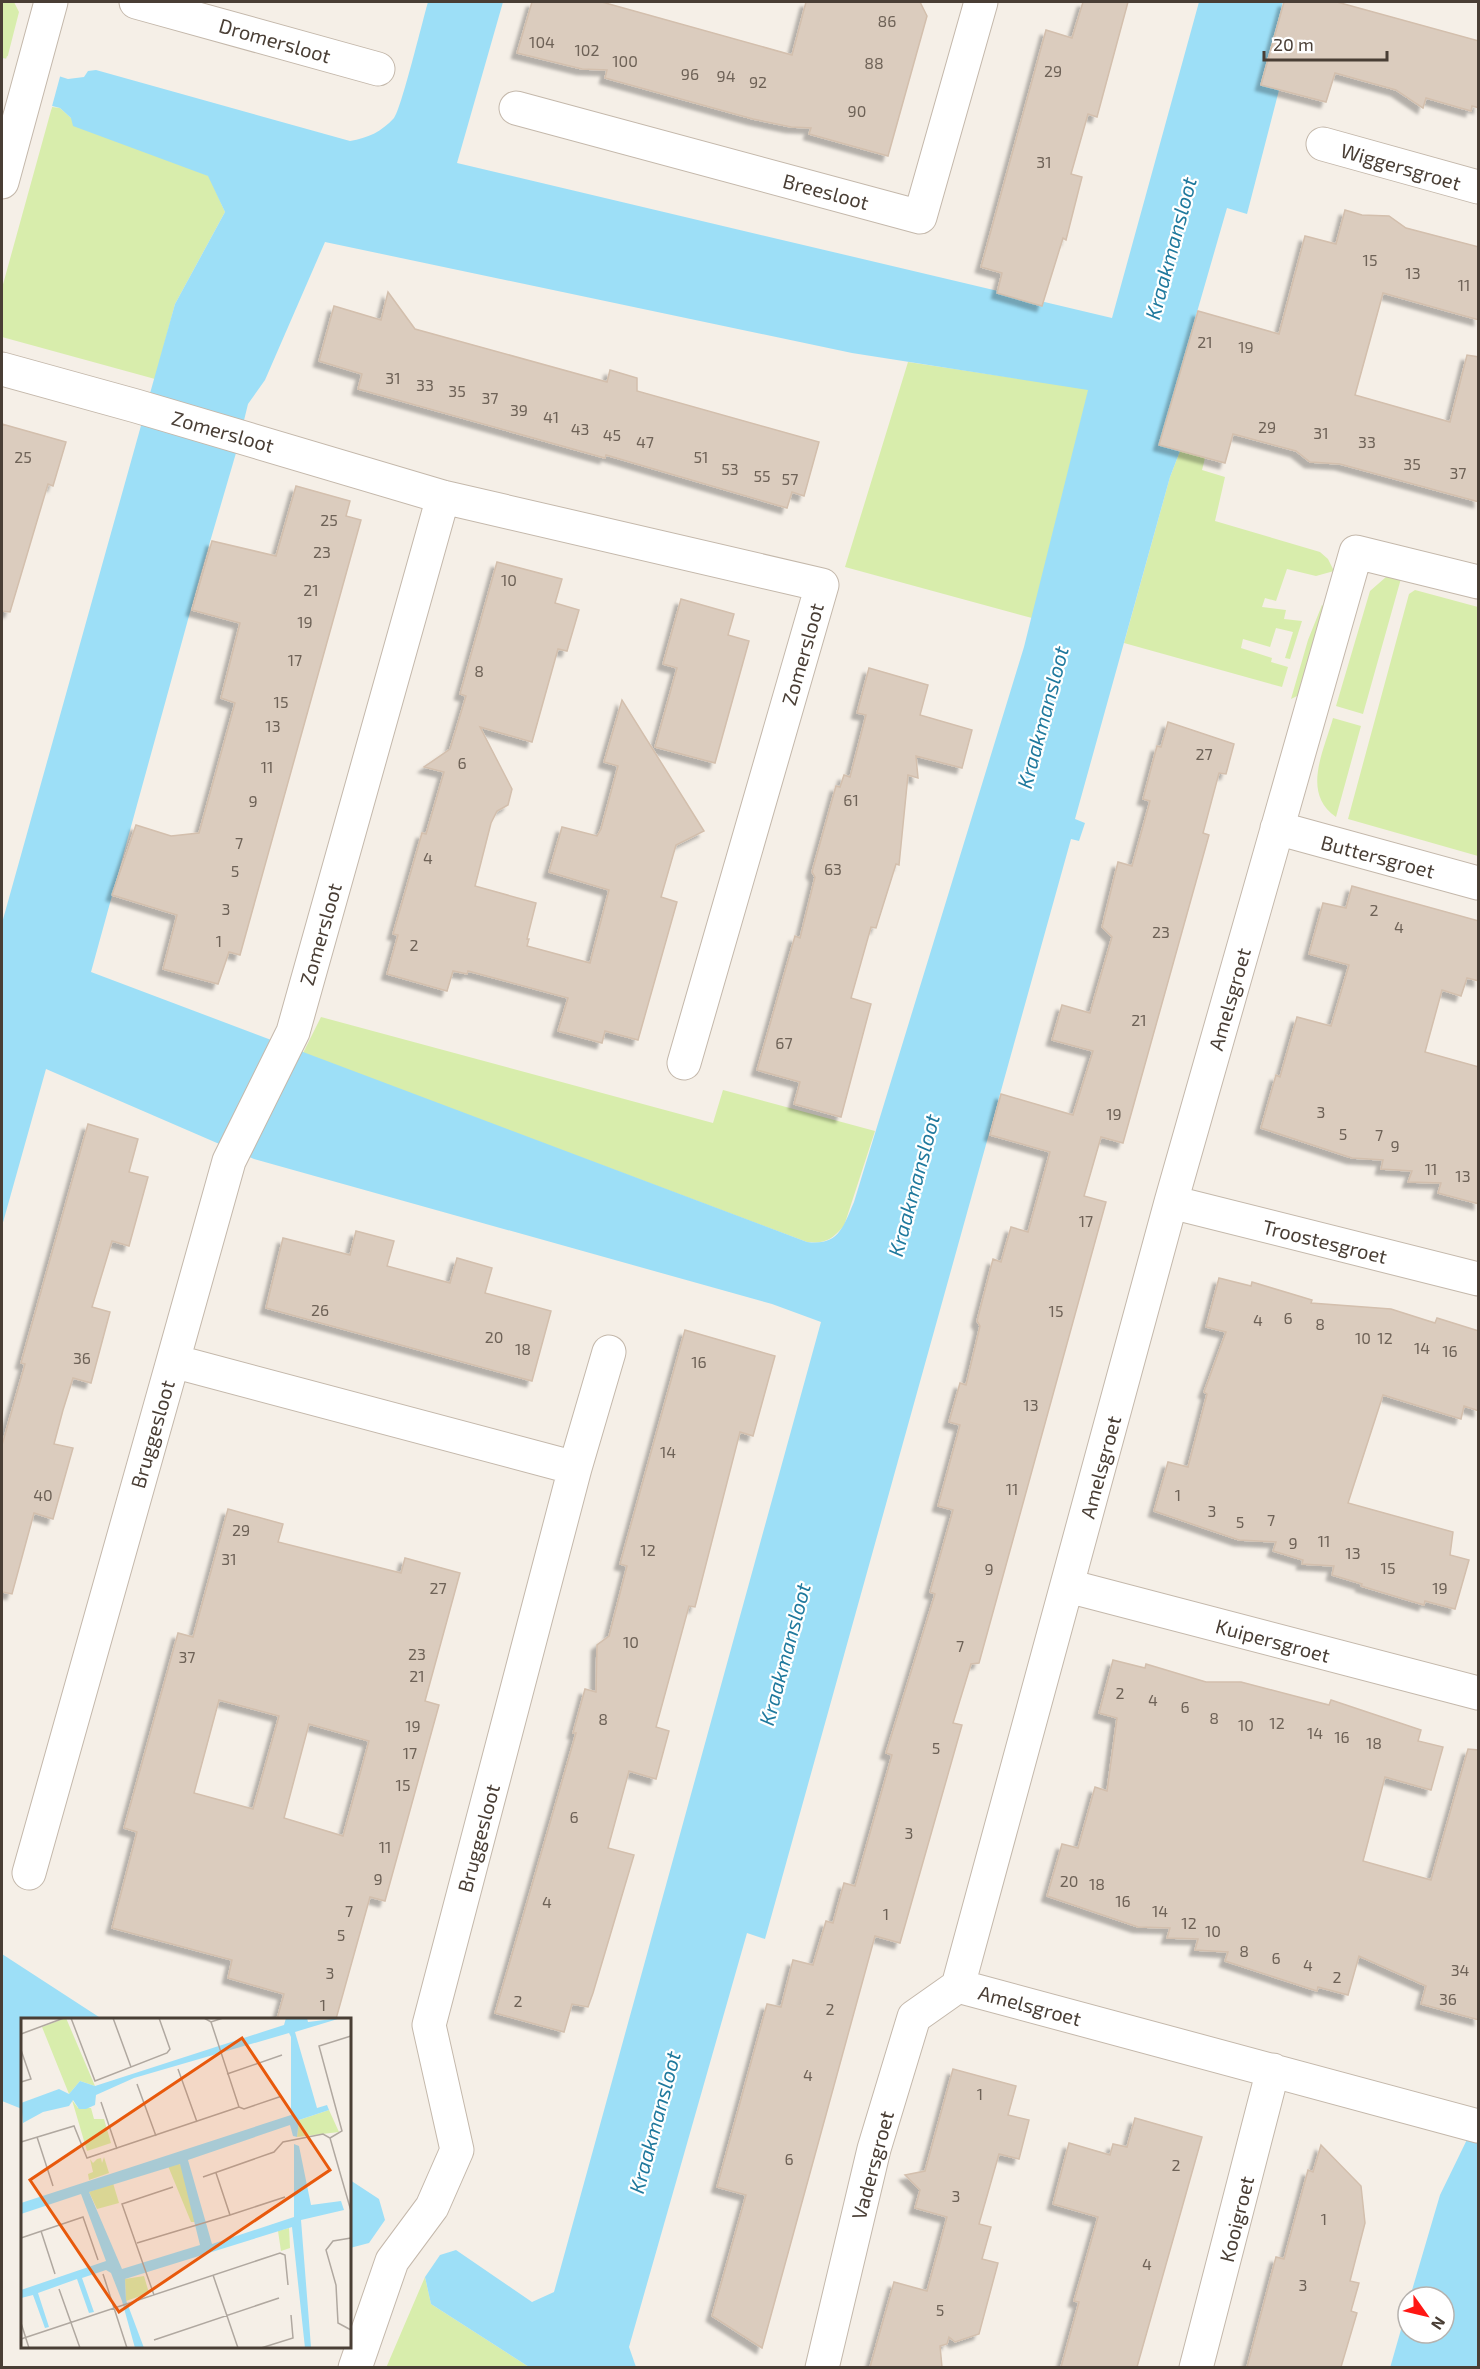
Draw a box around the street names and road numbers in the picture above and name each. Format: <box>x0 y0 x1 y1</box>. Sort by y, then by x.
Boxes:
street label: Dromersloot <box>216 13 334 68</box>
street label: Wiggersgroet <box>1338 137 1464 195</box>
street label: Breesloot <box>780 168 872 214</box>
street label: Zomersloot <box>169 405 277 457</box>
street label: Zomersloot <box>776 600 828 708</box>
street label: Buttersgroet <box>1319 829 1438 883</box>
street label: Zomersloot <box>294 880 346 988</box>
street label: Amelsgroet <box>1203 945 1255 1053</box>
street label: Troostesgroet <box>1260 1214 1390 1268</box>
street label: Bruggesloot <box>125 1377 179 1491</box>
street label: Amelsgroet <box>1075 1413 1125 1521</box>
street label: Kuipersgroet <box>1213 1613 1333 1667</box>
street label: Bruggesloot <box>452 1781 504 1895</box>
street label: Amelsgroet <box>976 1980 1084 2030</box>
street label: Vadersgroet <box>846 2108 898 2222</box>
street label: Kooigroet <box>1214 2173 1258 2265</box>

